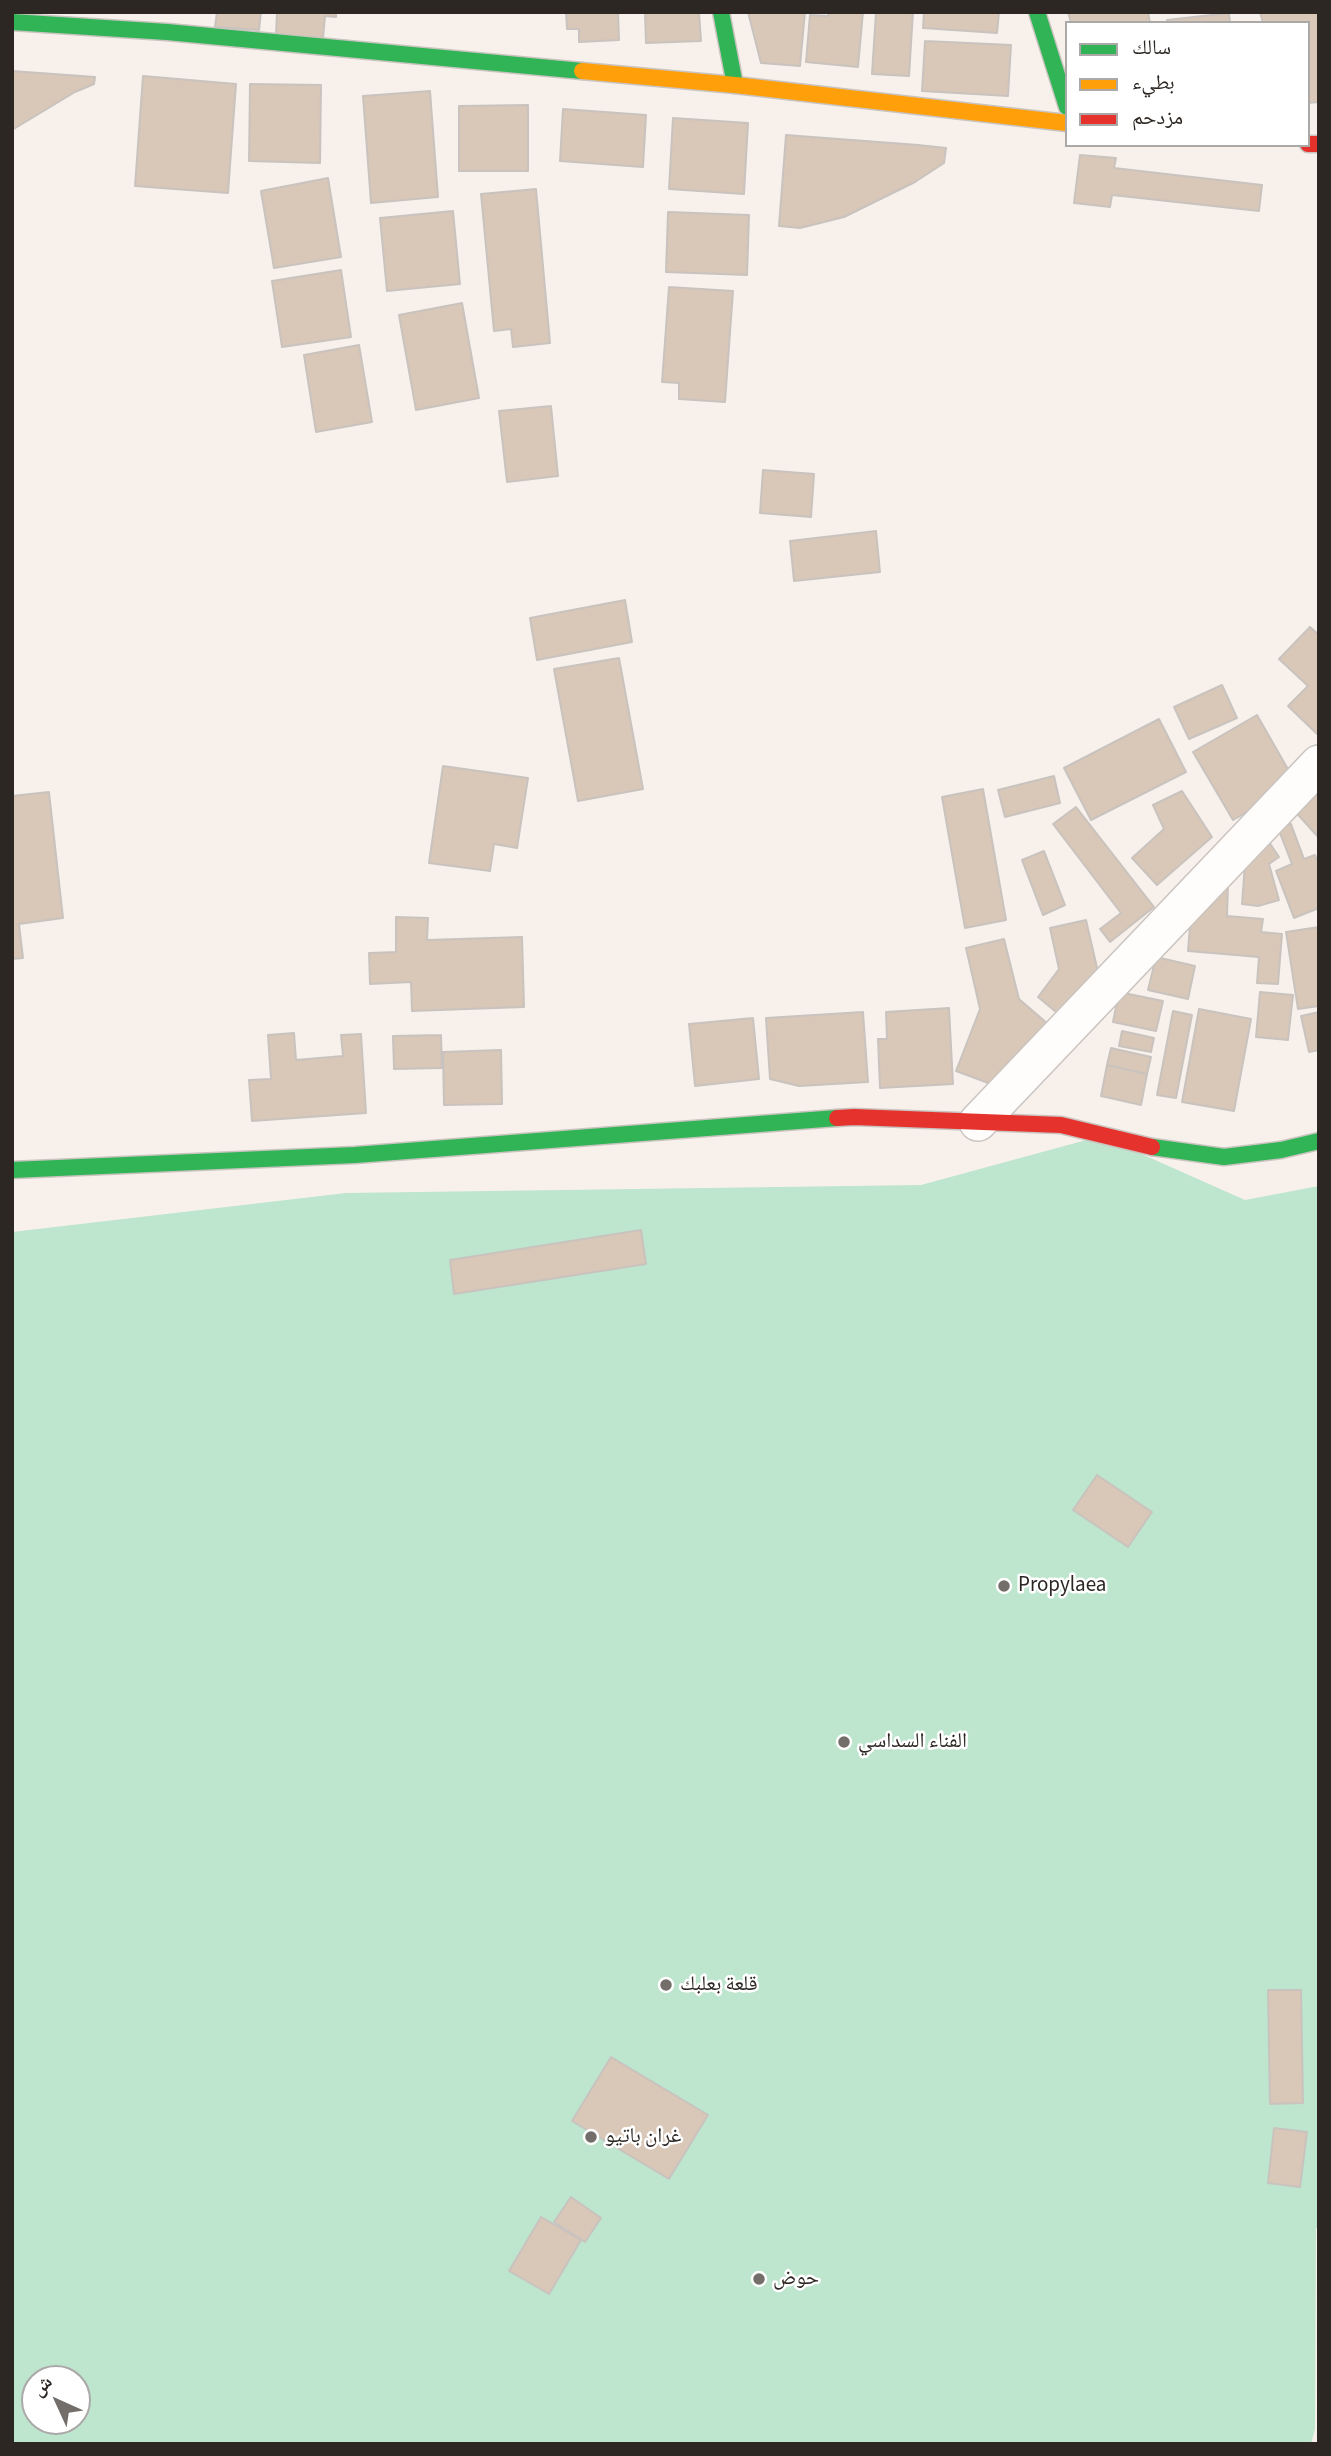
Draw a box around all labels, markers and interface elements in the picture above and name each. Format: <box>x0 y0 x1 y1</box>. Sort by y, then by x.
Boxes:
legend <box>1065 21 1310 147</box>
text: سالك <box>1132 32 1171 62</box>
text: بطيء <box>1132 67 1175 97</box>
text: مزدحم <box>1132 102 1183 132</box>
place label: Propylaea <box>1018 1573 1106 1599</box>
marker: Propylaea <box>996 1578 1012 1594</box>
place label: الفناء السداسي <box>858 1729 967 1755</box>
marker: الفناء السداسي <box>836 1734 852 1750</box>
place label: قلعة بعلبك <box>680 1972 758 1998</box>
marker: قلعة بعلبك <box>658 1977 674 1993</box>
place label: غران باتيو <box>605 2124 681 2150</box>
marker: غران باتيو <box>583 2129 599 2145</box>
place label: حوض <box>773 2266 819 2292</box>
marker: حوض <box>751 2271 767 2287</box>
north arrow <box>21 2365 91 2435</box>
text: ش <box>26 2370 59 2403</box>

